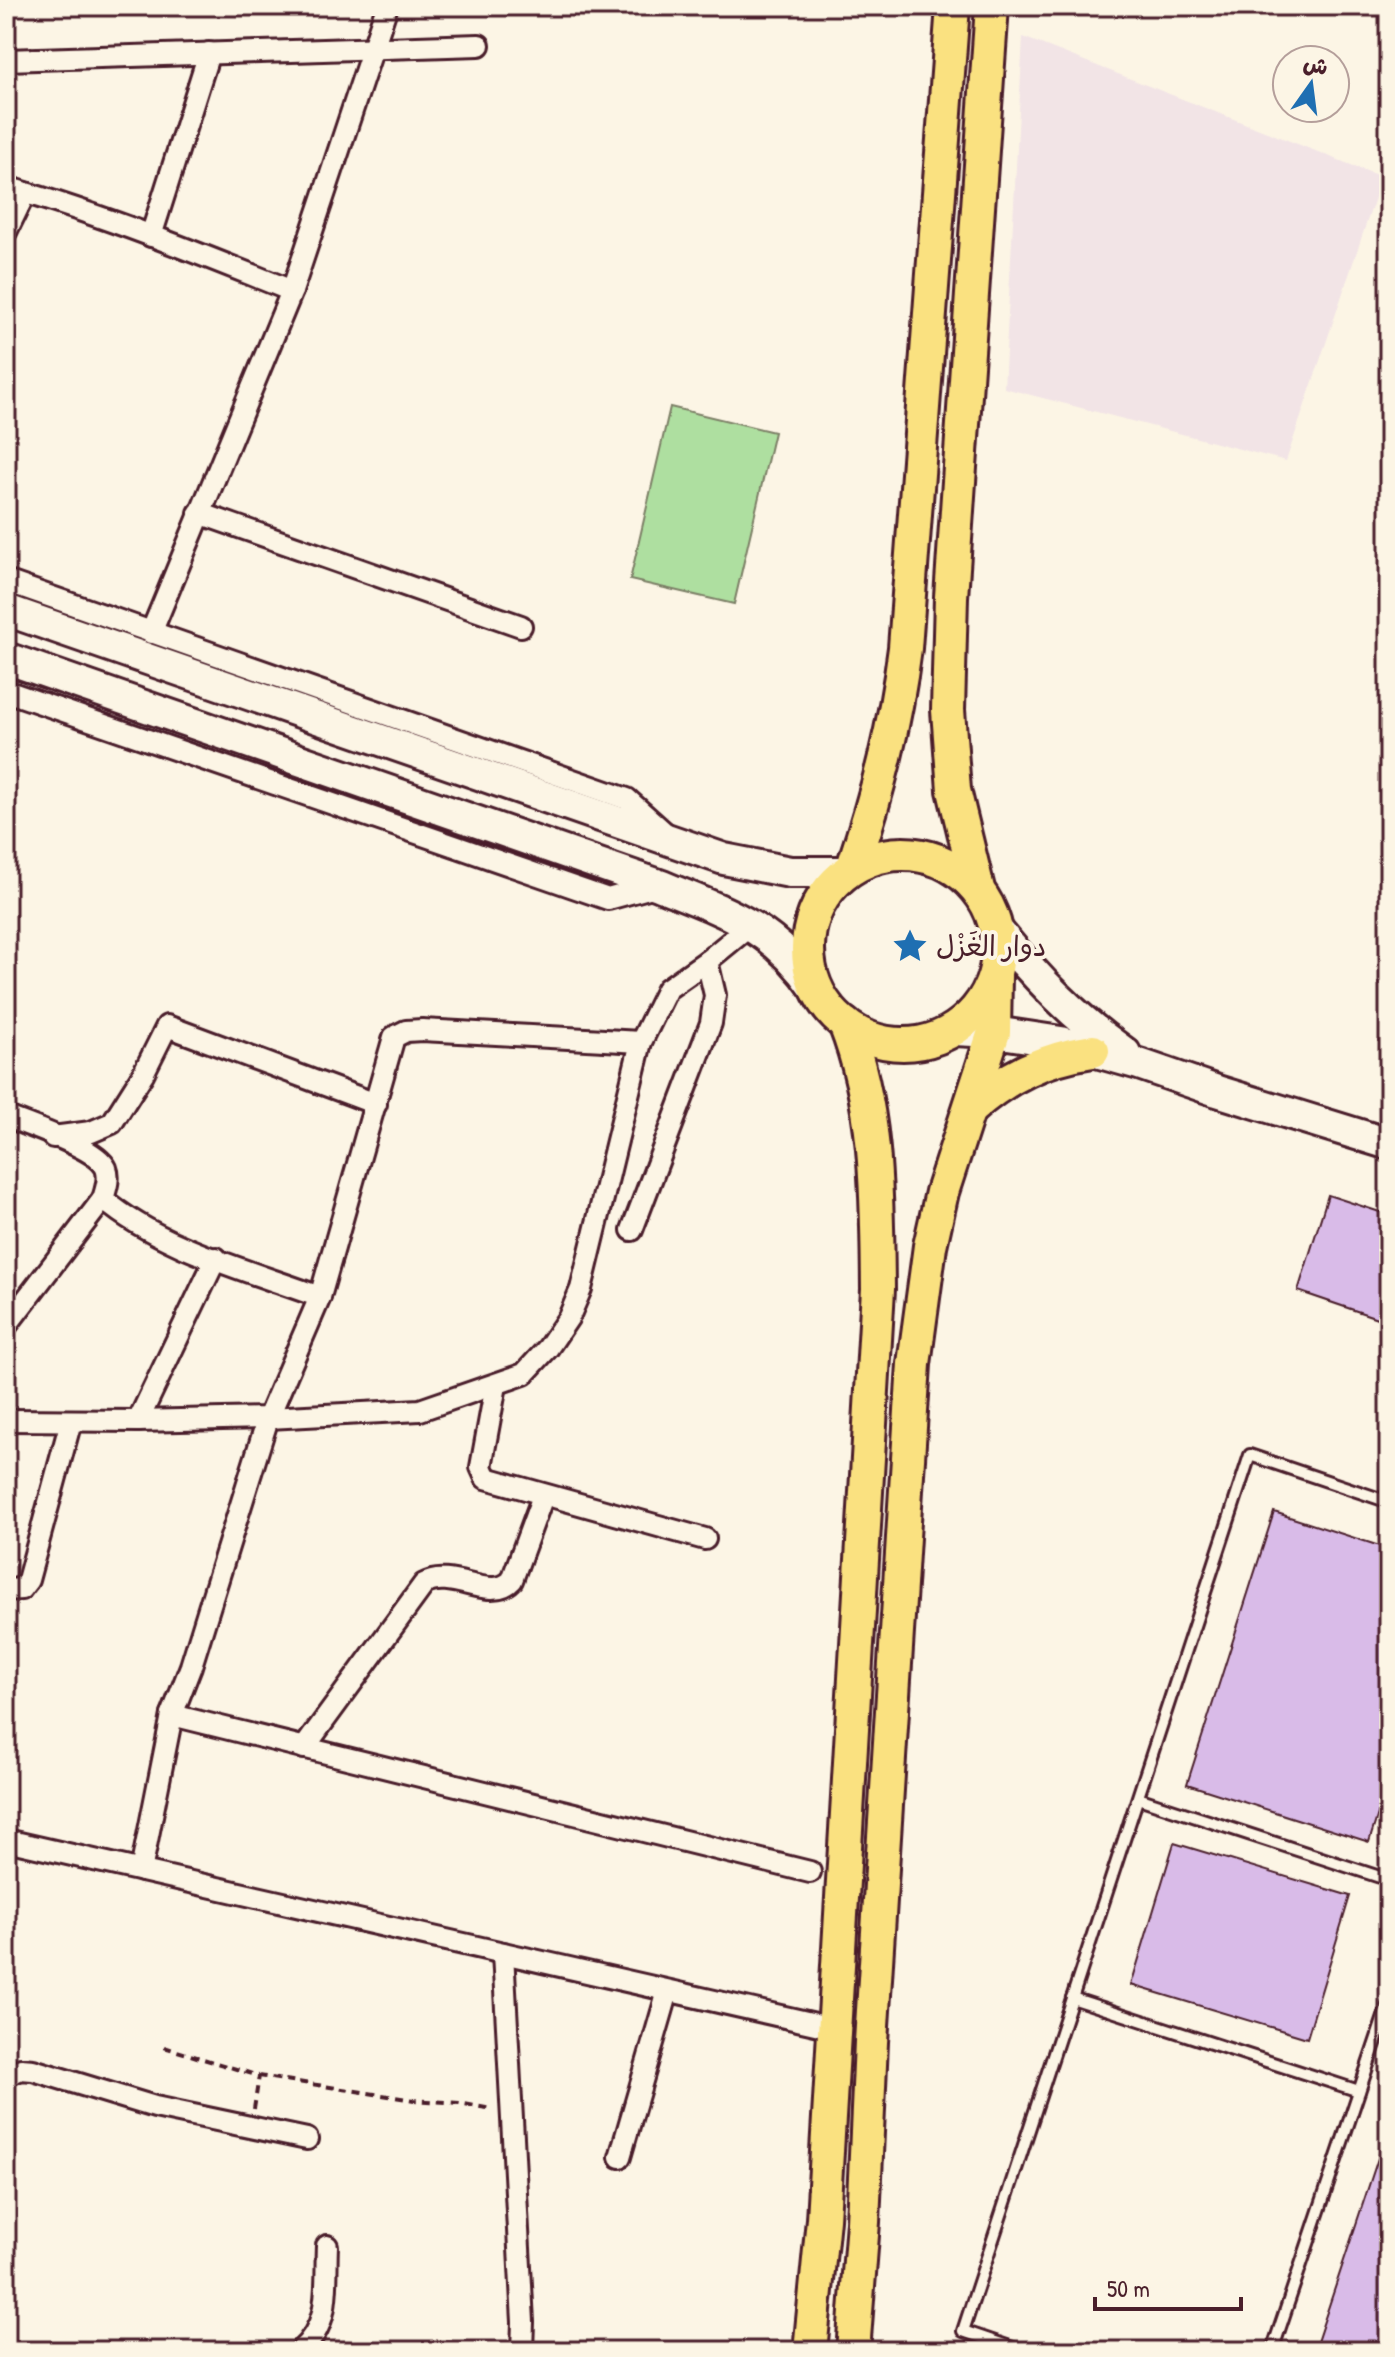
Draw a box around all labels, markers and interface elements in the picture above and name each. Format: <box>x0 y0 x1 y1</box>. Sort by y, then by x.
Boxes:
north arrow <box>1271 44 1351 124</box>
text: ش <box>1300 47 1331 82</box>
place icon: دوار الغَزْل <box>891 927 929 965</box>
place label: دوار الغَزْل <box>936 927 1047 965</box>
scale bar <box>1095 2261 1241 2311</box>
text: 50 m <box>1107 2272 1150 2304</box>

